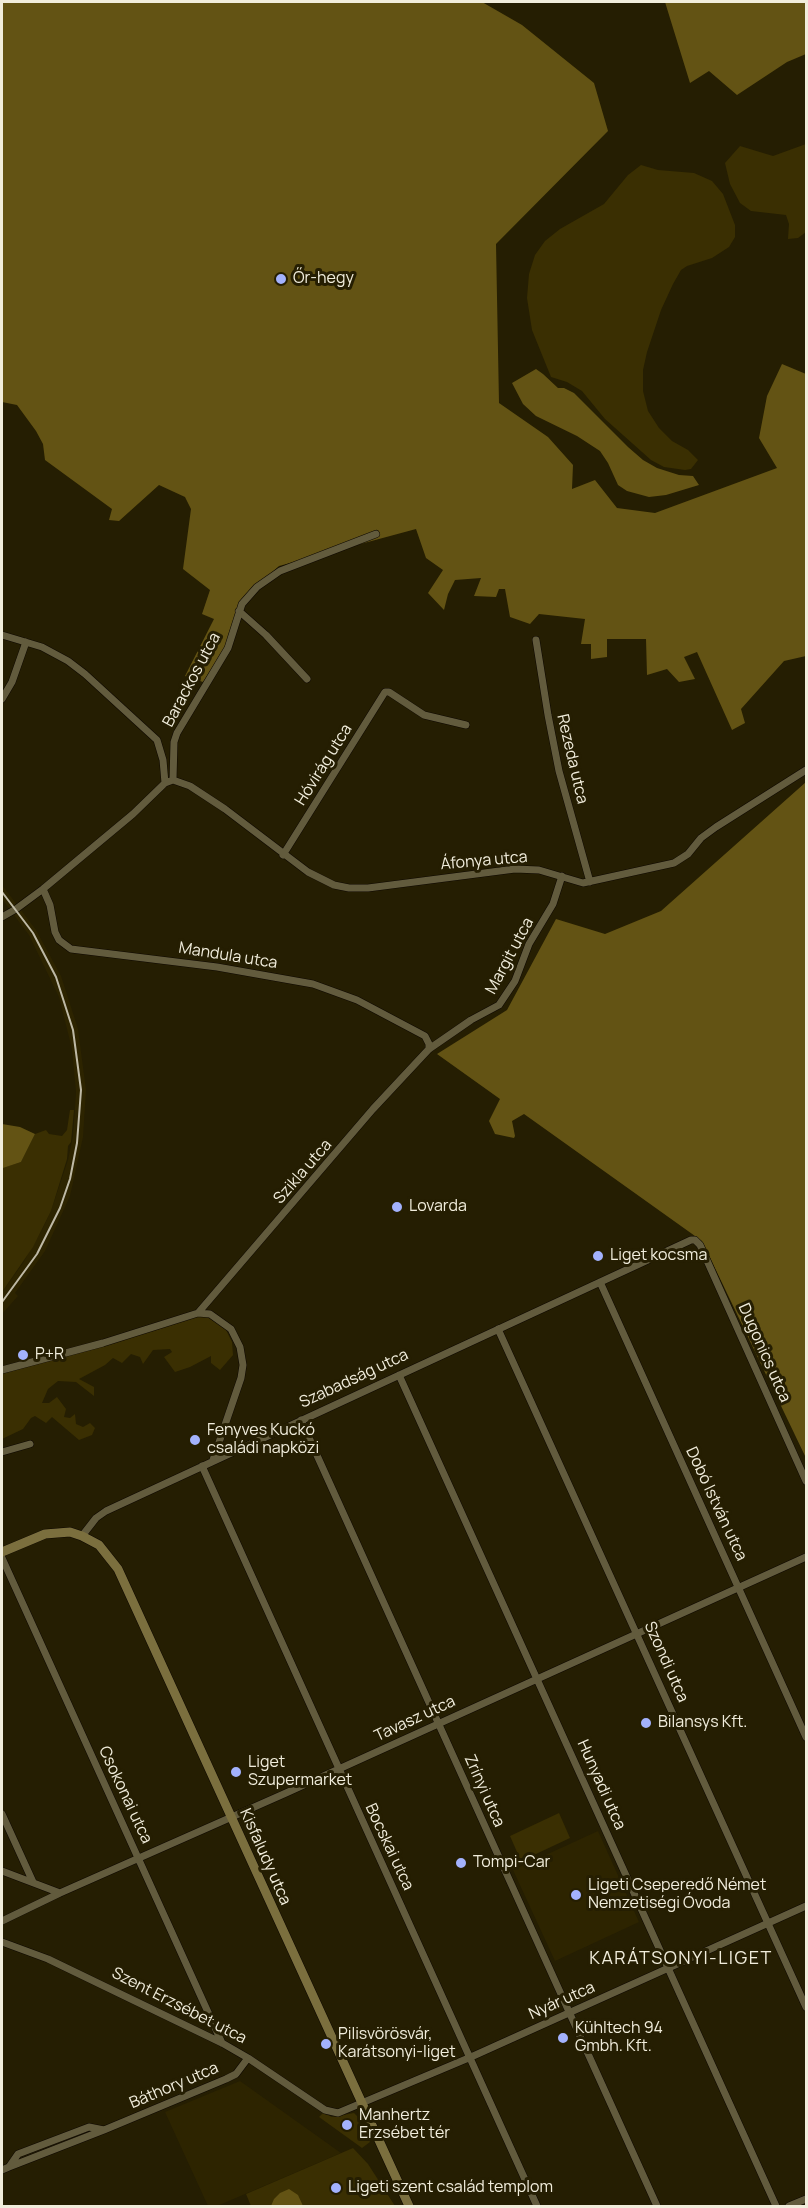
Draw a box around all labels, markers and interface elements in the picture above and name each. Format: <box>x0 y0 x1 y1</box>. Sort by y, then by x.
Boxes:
place label: Őr-hegy <box>293 269 354 289</box>
marker: Őr-hegy <box>274 272 288 286</box>
street label: Barackos utca <box>159 630 225 730</box>
street label: Rezeda utca <box>552 712 592 806</box>
street label: Hóvirág utca <box>291 721 357 809</box>
street label: Áfonya utca <box>440 848 528 874</box>
street label: Margit utca <box>482 914 538 998</box>
street label: Mandula utca <box>177 939 279 973</box>
street label: Szikla utca <box>270 1136 336 1208</box>
place label: Lovarda <box>409 1197 467 1217</box>
marker: Lovarda <box>390 1200 404 1214</box>
place label: Liget kocsma <box>610 1246 707 1266</box>
marker: Liget kocsma <box>591 1249 605 1263</box>
street label: Dugonics utca <box>734 1301 794 1405</box>
place label: P+R <box>35 1345 64 1365</box>
street label: Szabadság utca <box>297 1345 411 1413</box>
marker: P+R <box>16 1348 30 1362</box>
place label: Fenyves Kuckó családi napközi <box>207 1421 319 1459</box>
marker: Fenyves Kuckó családi napközi <box>188 1433 202 1447</box>
street label: Dobó István utca <box>681 1444 751 1564</box>
street label: Szondi utca <box>640 1619 692 1705</box>
street label: Tavasz utca <box>372 1692 458 1746</box>
place label: Bilansys Kft. <box>658 1713 747 1733</box>
marker: Bilansys Kft. <box>639 1716 653 1730</box>
street label: Hunyadi utca <box>573 1737 629 1833</box>
street label: Csokonai utca <box>94 1743 156 1847</box>
street label: Zrínyi utca <box>460 1752 508 1830</box>
place label: Liget Szupermarket <box>248 1753 352 1791</box>
marker: Liget Szupermarket <box>229 1765 243 1779</box>
street label: Bocskai utca <box>361 1801 417 1893</box>
street label: Kisfaludy utca <box>235 1806 295 1908</box>
place label: Tompi-Car <box>473 1853 550 1873</box>
marker: Tompi-Car <box>454 1856 468 1870</box>
place label: Ligeti Cseperedő Német Nemzetiségi Óvoda <box>588 1876 766 1914</box>
marker: Ligeti Cseperedő Német Nemzetiségi Óvoda <box>569 1888 583 1902</box>
district label: KARÁTSONYI-LIGET <box>589 1948 773 1970</box>
street label: Szent Erzsébet utca <box>108 1964 250 2048</box>
street label: Nyár utca <box>526 1978 598 2024</box>
place label: Kühltech 94 Gmbh. Kft. <box>575 2019 663 2057</box>
place label: Pilisvörösvár, Karátsonyi-liget <box>338 2025 456 2063</box>
marker: Kühltech 94 Gmbh. Kft. <box>556 2031 570 2045</box>
marker: Pilisvörösvár, Karátsonyi-liget <box>319 2037 333 2051</box>
street label: Báthory utca <box>127 2059 221 2113</box>
place label: Manhertz Erzsébet tér <box>359 2106 450 2144</box>
marker: Manhertz Erzsébet tér <box>340 2118 354 2132</box>
place label: Ligeti szent család templom <box>348 2178 553 2198</box>
marker: Ligeti szent család templom <box>329 2181 343 2195</box>

